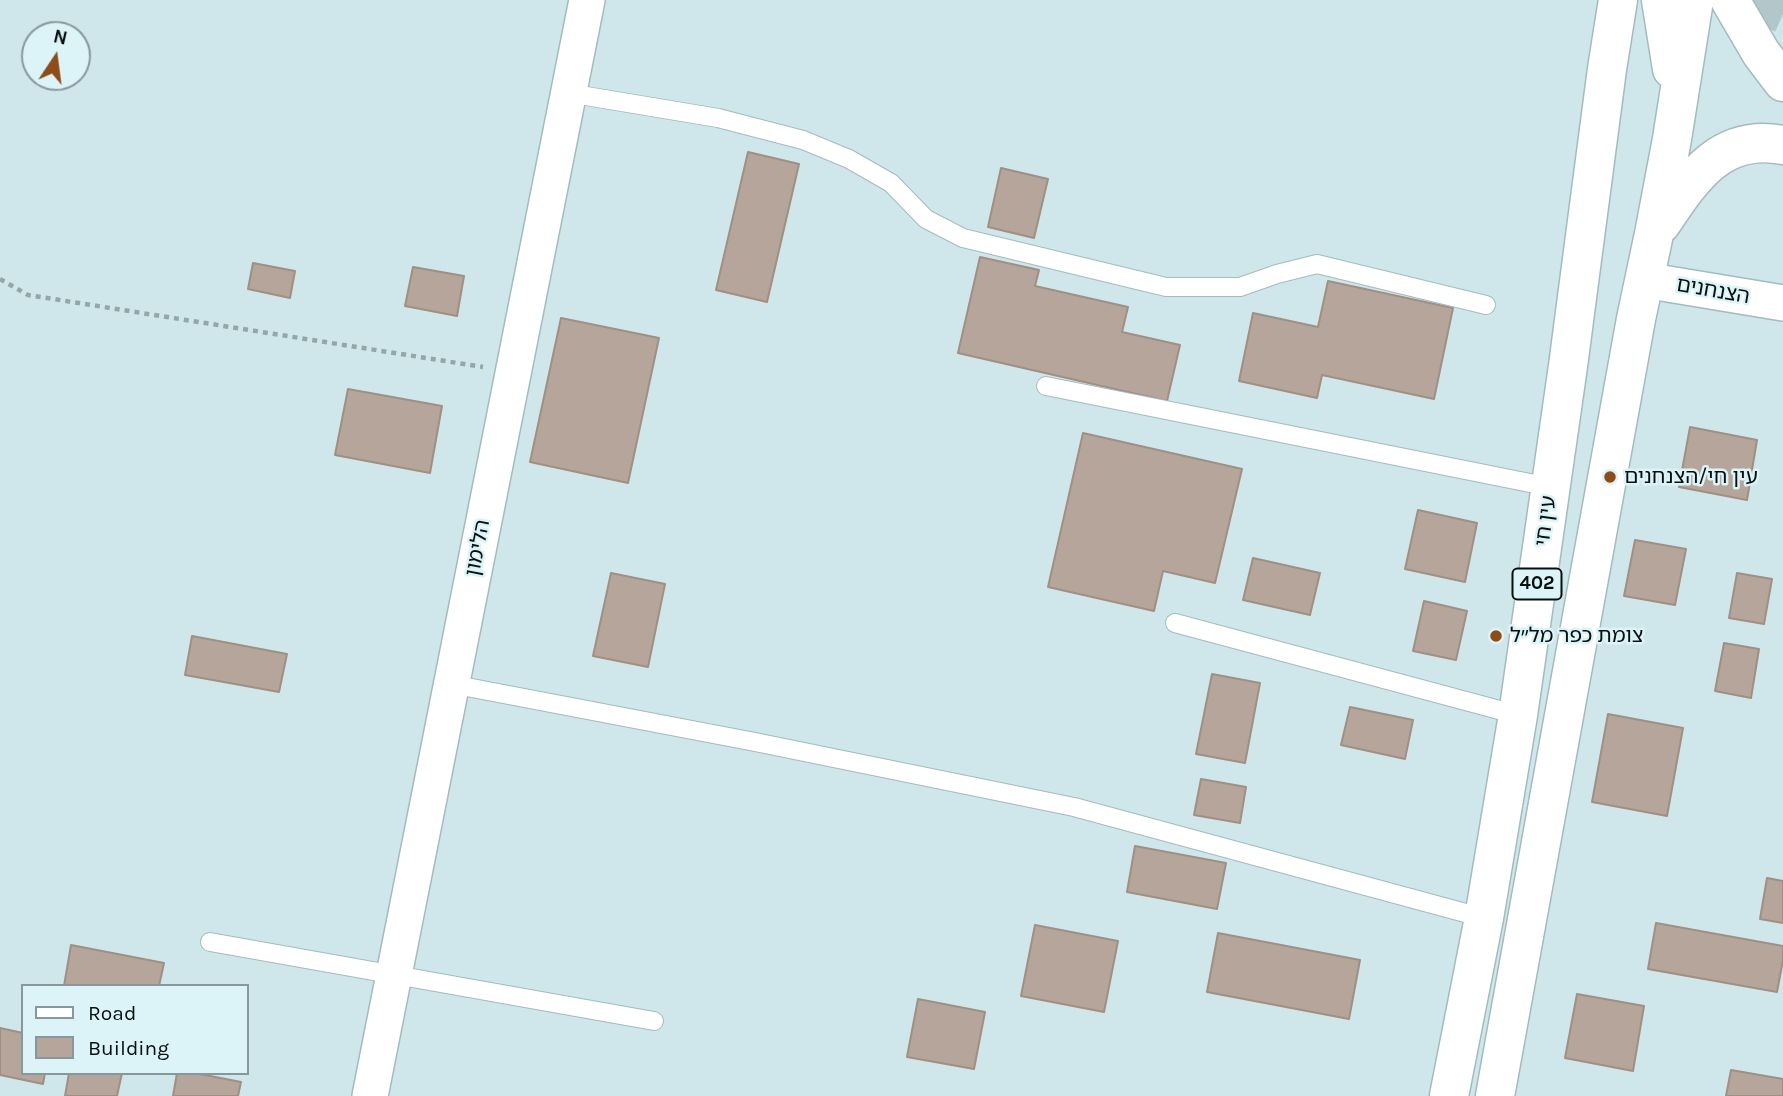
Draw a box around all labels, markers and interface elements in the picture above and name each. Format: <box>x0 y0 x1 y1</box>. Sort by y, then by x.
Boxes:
north arrow <box>21 21 91 91</box>
text: N <box>51 25 69 50</box>
street label: הצנחנים <box>1674 272 1752 310</box>
place label: עין חי/הצנחנים <box>1624 464 1758 490</box>
marker: עין חי/הצנחנים <box>1602 469 1618 485</box>
street label: עין חי <box>1530 494 1562 548</box>
street label: הלימון <box>460 517 496 579</box>
road number: 402 <box>1512 568 1562 600</box>
place label: צומת כפר מל״ל <box>1510 623 1644 649</box>
marker: צומת כפר מל״ל <box>1488 628 1504 644</box>
legend <box>21 984 248 1075</box>
text: Road <box>88 1001 136 1025</box>
text: Building <box>88 1036 169 1060</box>

